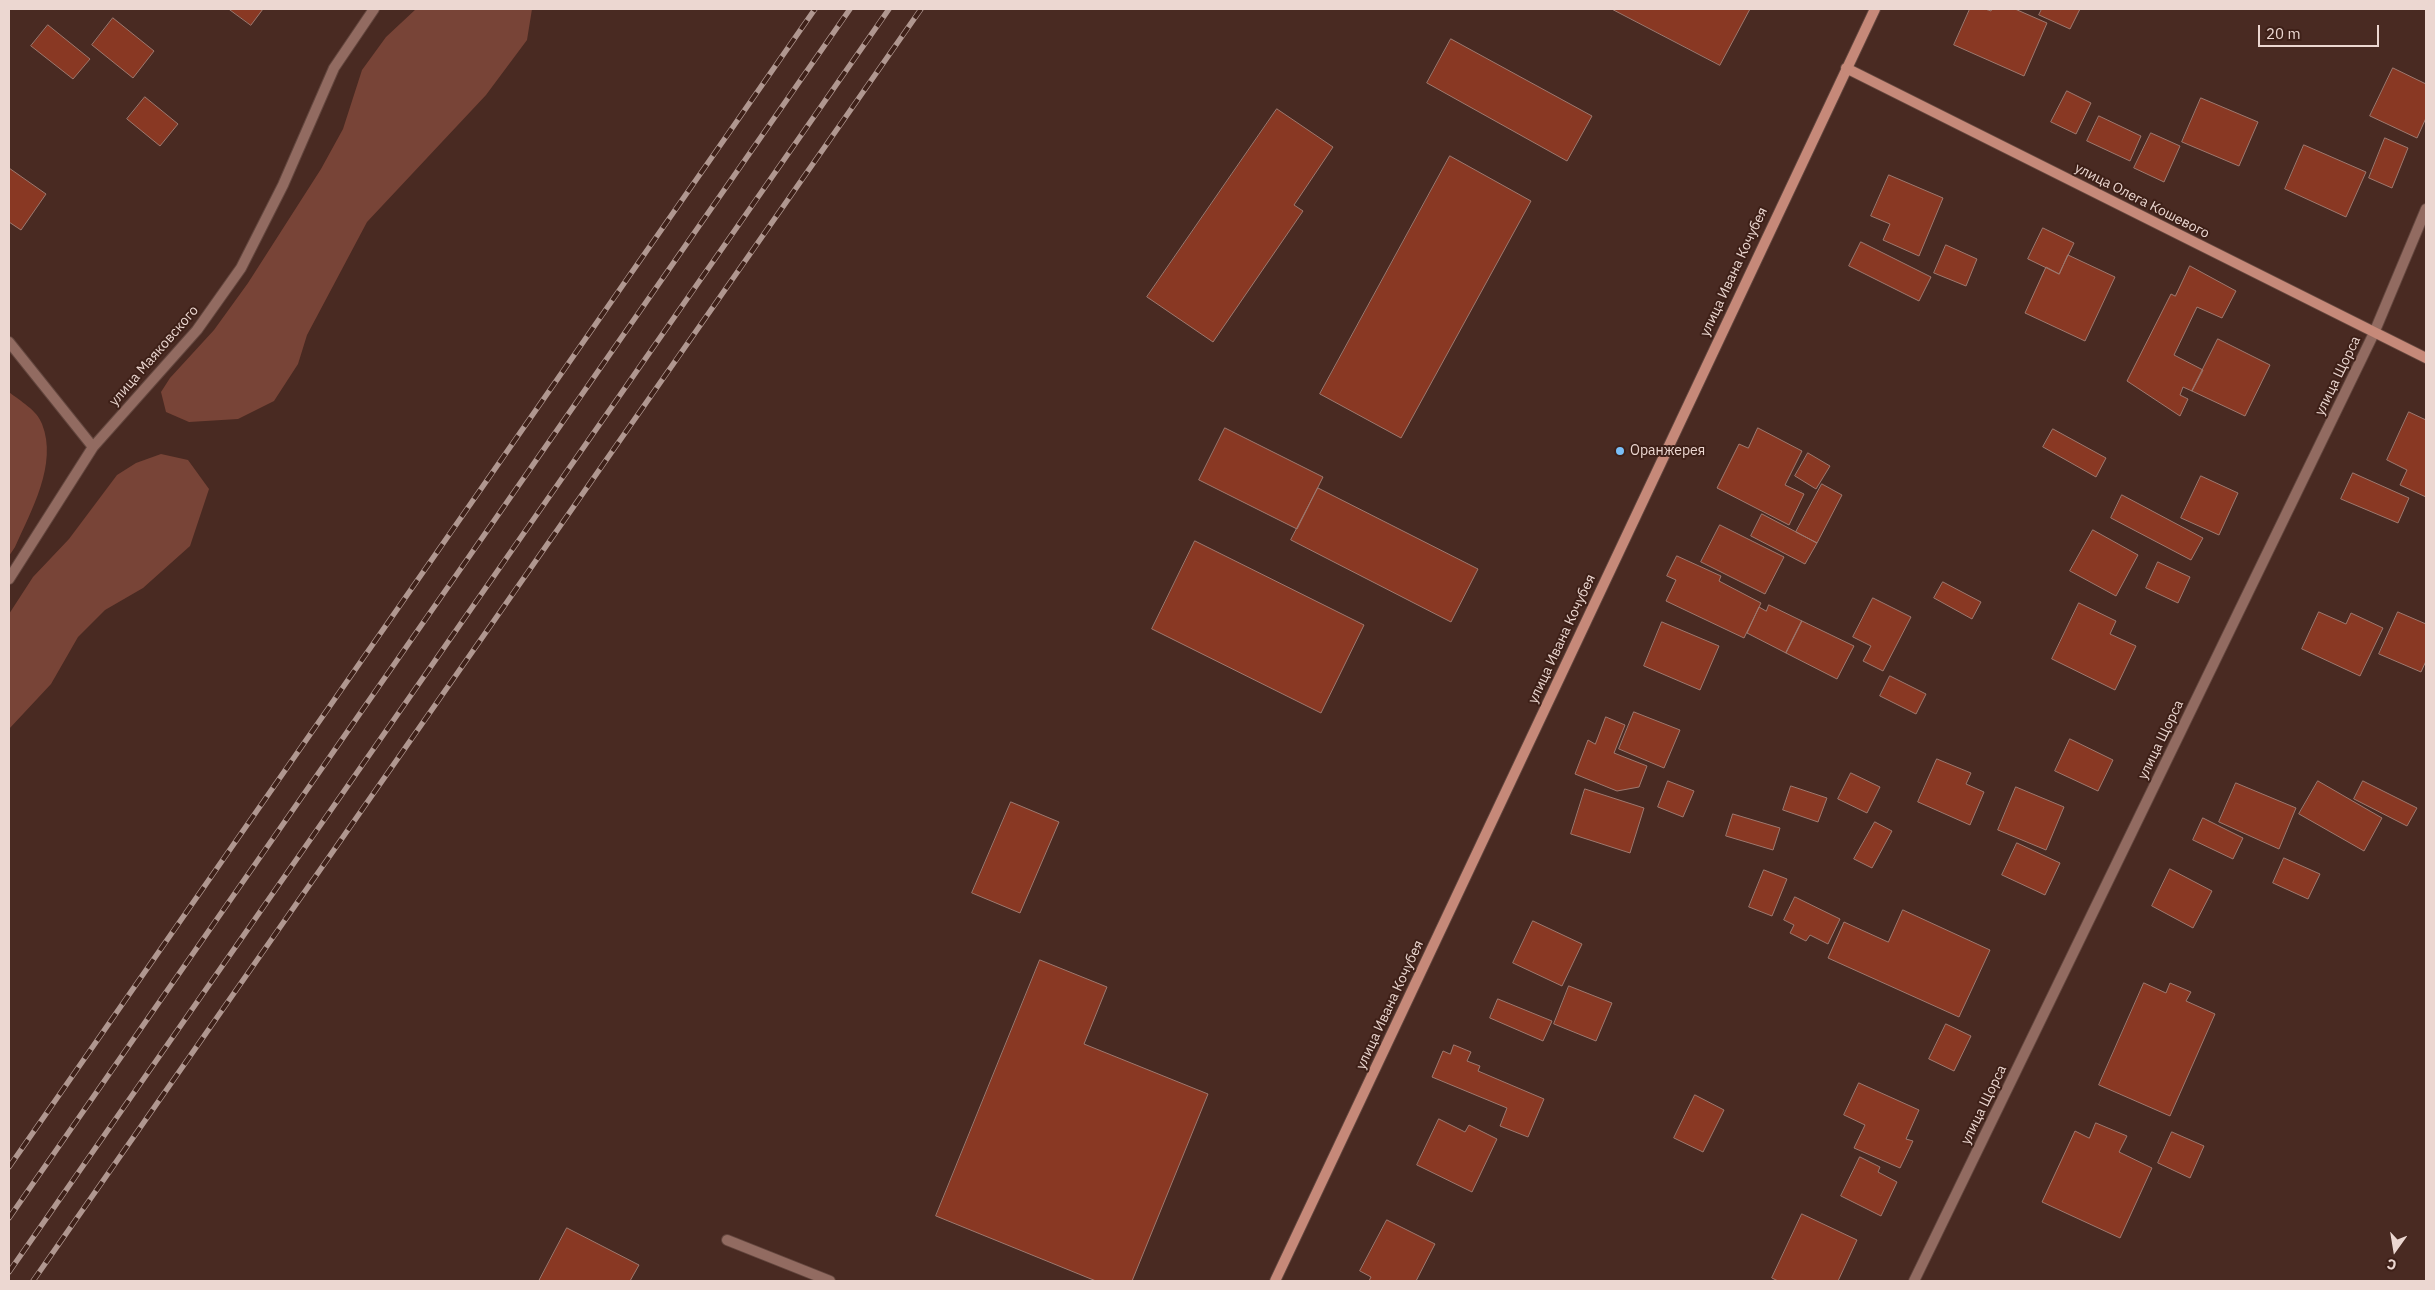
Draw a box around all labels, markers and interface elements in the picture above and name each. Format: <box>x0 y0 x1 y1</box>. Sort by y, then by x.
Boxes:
scale bar <box>2260 15 2381 47</box>
text: 20 m <box>2266 24 2301 43</box>
street label: улица Олега Кошевого <box>2072 160 2212 242</box>
street label: улица Ивана Кочубея <box>1697 205 1771 339</box>
street label: улица Маяковского <box>106 302 202 410</box>
street label: улица Щорса <box>2312 333 2364 419</box>
place label: Оранжерея <box>1630 443 1705 459</box>
marker: Оранжерея <box>1614 445 1626 457</box>
street label: улица Ивана Кочубея <box>1525 572 1599 706</box>
street label: улица Щорса <box>2135 697 2187 783</box>
street label: улица Ивана Кочубея <box>1353 938 1427 1072</box>
street label: улица Щорса <box>1958 1062 2010 1148</box>
north arrow <box>2370 1225 2420 1275</box>
text: С <box>2385 1255 2398 1274</box>

